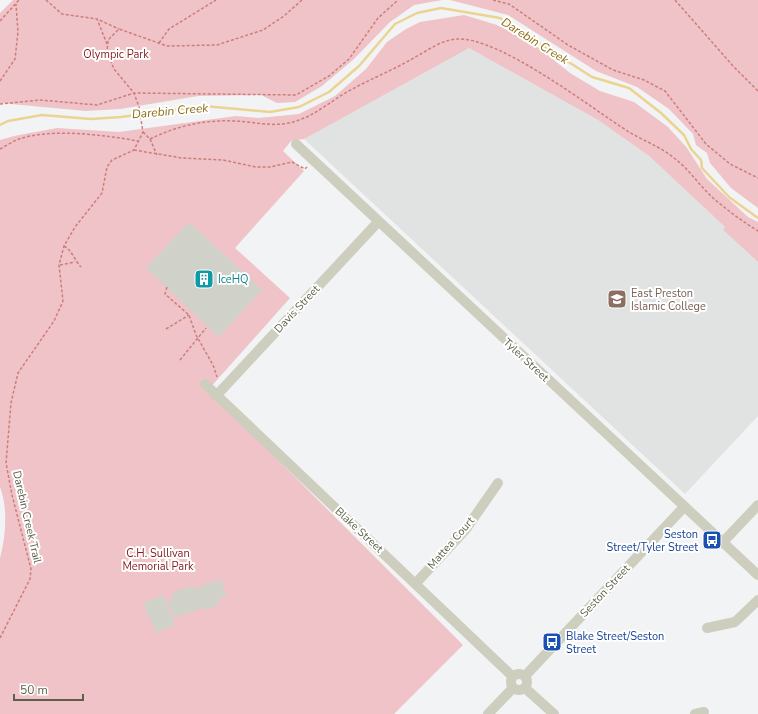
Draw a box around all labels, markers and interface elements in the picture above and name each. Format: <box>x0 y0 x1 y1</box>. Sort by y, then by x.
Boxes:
water label: Darebin Creek <box>498 14 573 69</box>
park label: Olympic Park <box>83 47 149 62</box>
water label: Darebin Creek <box>131 100 210 122</box>
building icon: IceHQ <box>193 268 215 290</box>
place label: IceHQ <box>218 272 248 287</box>
street label: Davis Street <box>271 282 323 336</box>
place label: East Preston Islamic College <box>631 286 706 314</box>
school or university icon: East Preston Islamic College <box>606 288 628 310</box>
street label: Tyler Street <box>500 335 552 385</box>
street label: Darebin Creek Trail <box>9 469 45 565</box>
street label: Blake Street <box>332 504 386 556</box>
street label: Mattea Court <box>424 514 478 572</box>
place label: Seston Street/Tyler Street <box>606 527 698 555</box>
bus stop icon: Seston Street/Tyler Street <box>701 529 723 551</box>
park label: C.H. Sullivan Memorial Park <box>122 546 194 574</box>
street label: Seston Street <box>577 561 633 621</box>
place label: Blake Street/Seston Street <box>566 629 664 657</box>
bus stop icon: Blake Street/Seston Street <box>541 631 563 653</box>
scale bar <box>14 676 83 702</box>
text: 50 m <box>20 682 48 698</box>

